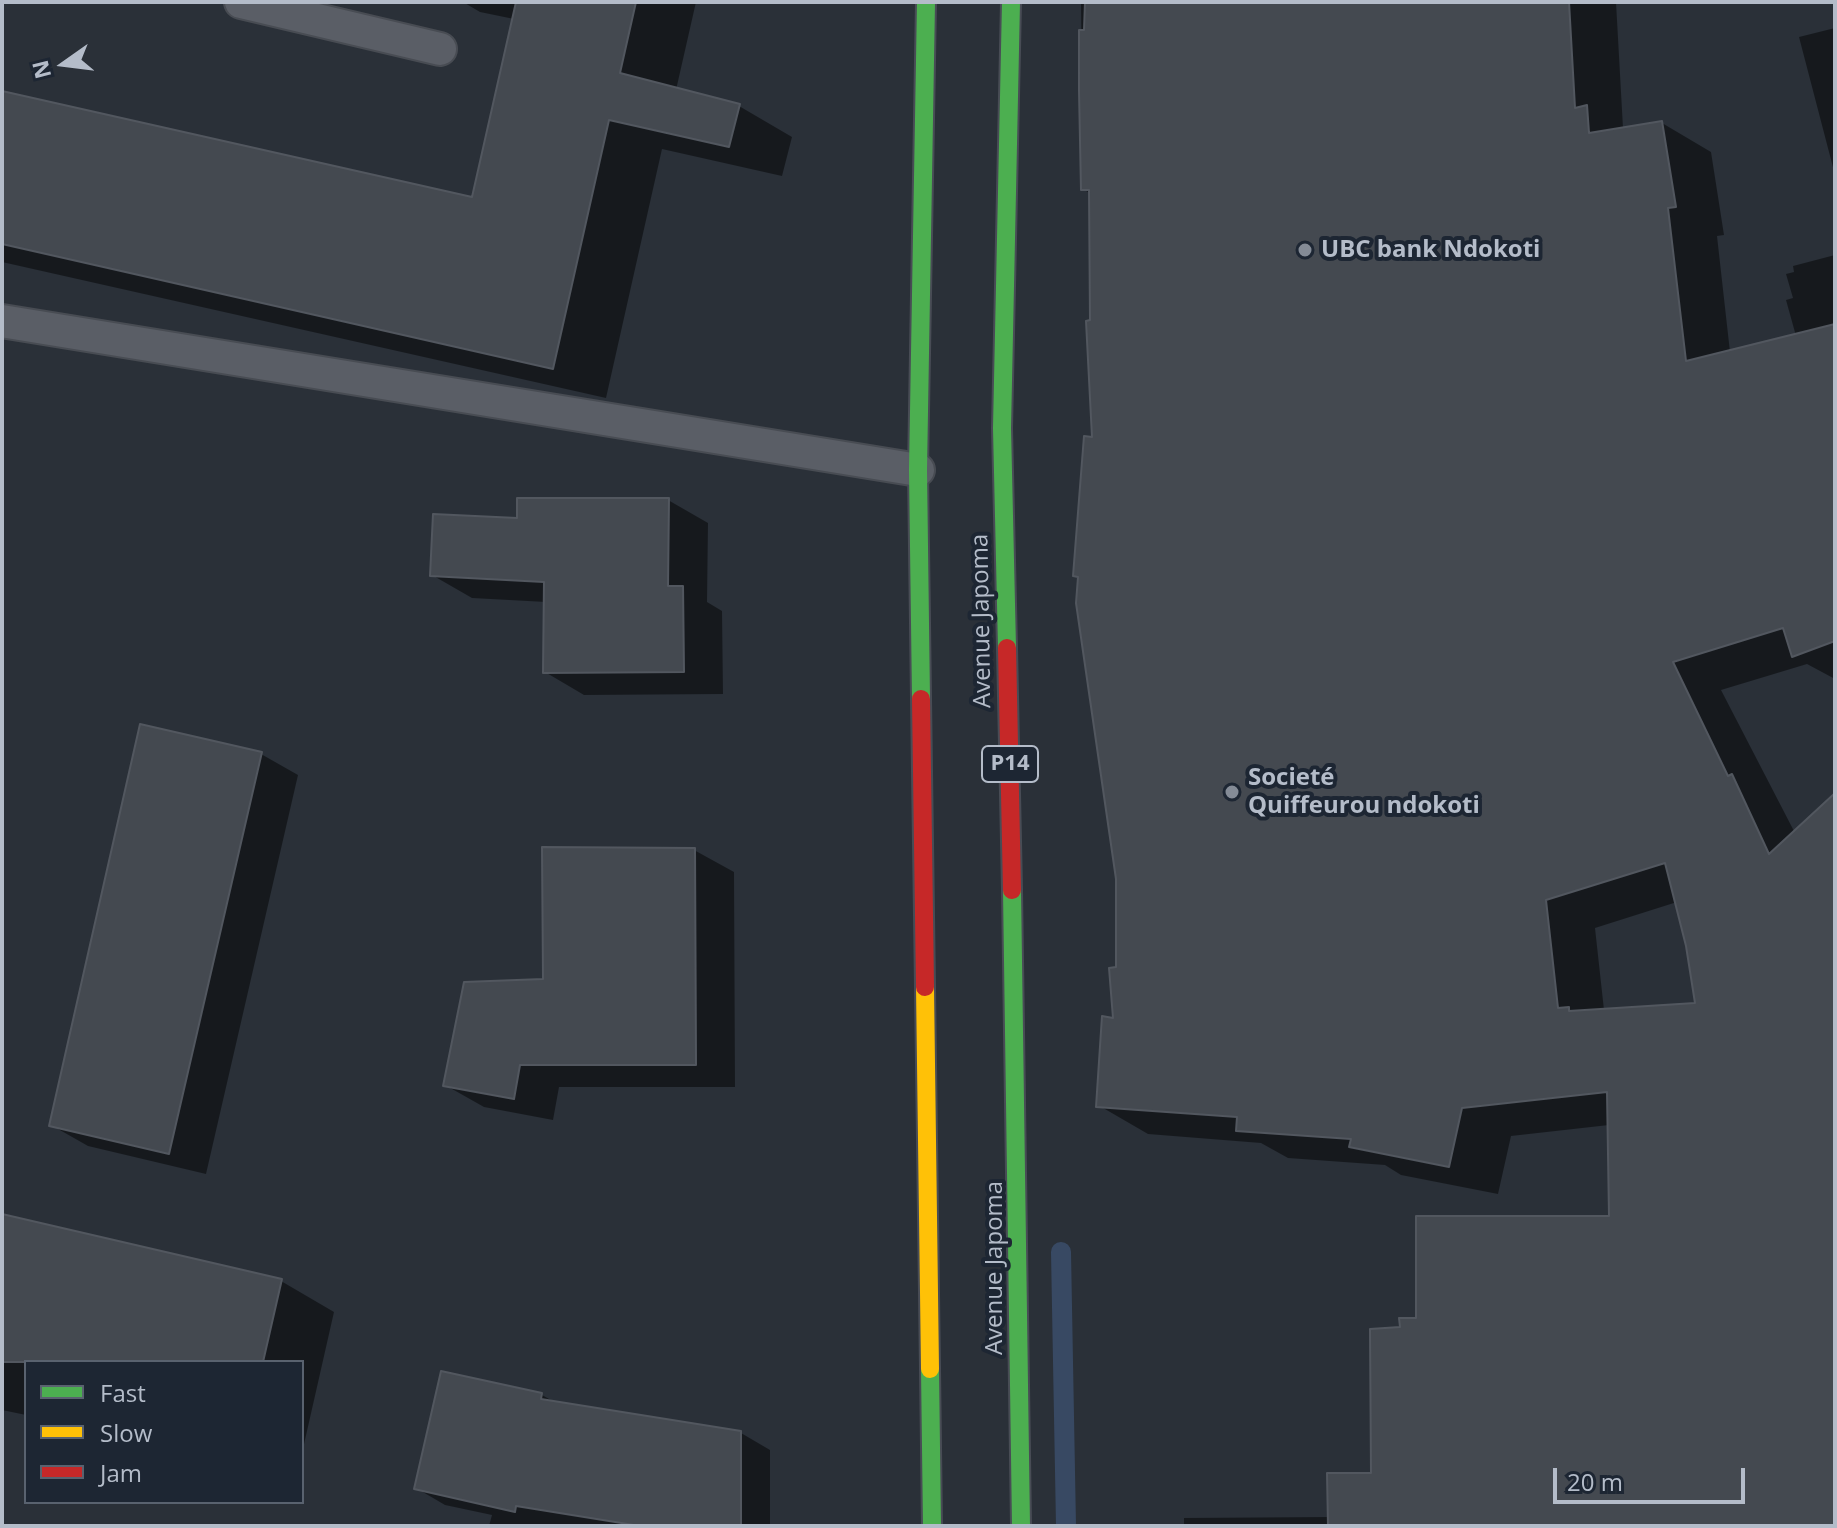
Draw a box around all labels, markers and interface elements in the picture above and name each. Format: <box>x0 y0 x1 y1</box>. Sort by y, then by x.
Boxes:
north arrow <box>24 24 104 104</box>
text: N <box>24 58 57 82</box>
place label: UBC bank Ndokoti <box>1321 236 1540 264</box>
marker: UBC bank Ndokoti <box>1296 241 1314 259</box>
street label: Avenue Japoma <box>966 534 998 708</box>
road number: P14 <box>982 746 1038 782</box>
place label: Societé Quiffeurou ndokoti <box>1248 764 1480 820</box>
marker: Societé Quiffeurou ndokoti <box>1223 783 1241 801</box>
street label: Avenue Japoma <box>981 1181 1009 1355</box>
legend <box>24 1360 304 1504</box>
text: Fast <box>100 1376 146 1409</box>
text: Slow <box>100 1416 152 1449</box>
scale bar <box>1557 1452 1749 1502</box>
text: Jam <box>100 1456 142 1489</box>
text: 20 m <box>1567 1465 1623 1498</box>

